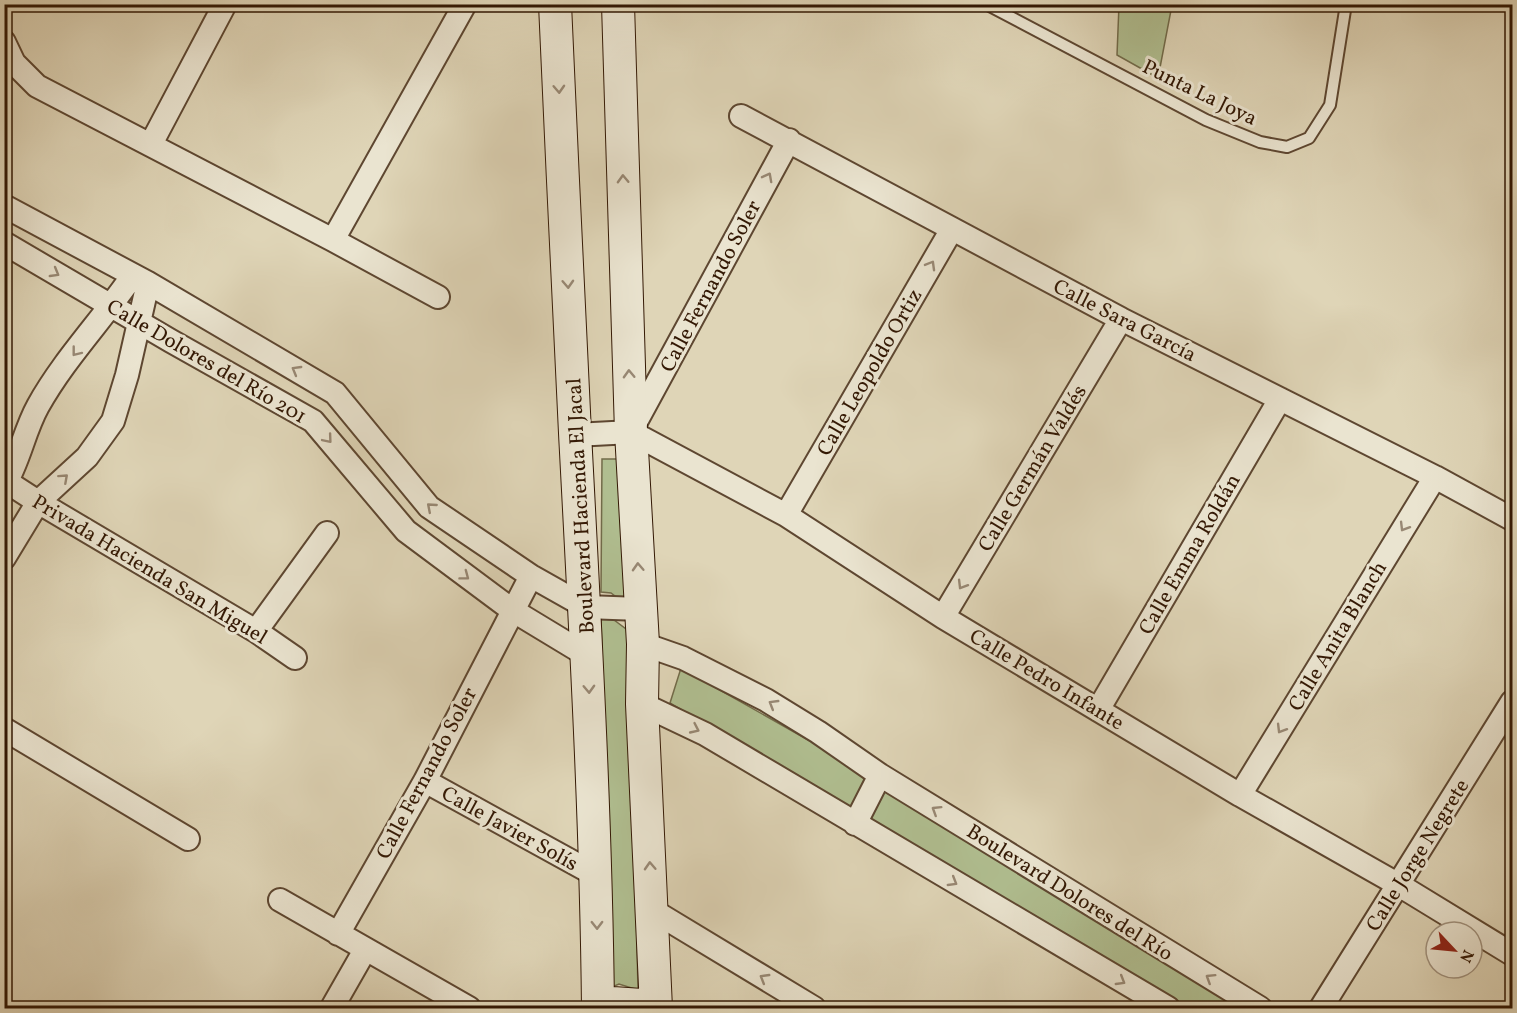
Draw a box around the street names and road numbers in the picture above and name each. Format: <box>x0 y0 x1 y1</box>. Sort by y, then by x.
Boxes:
street label: Punta La Joya <box>1137 53 1262 134</box>
street label: Calle Fernando Soler <box>654 196 769 378</box>
street label: Calle Sara García <box>1048 273 1201 370</box>
street label: Calle Leopoldo Ortiz <box>811 284 930 462</box>
street label: Calle Dolores del Río 201 <box>101 293 312 432</box>
street label: Boulevard Hacienda El Jacal <box>560 377 603 635</box>
street label: Calle Germán Valdés <box>972 380 1095 558</box>
street label: Calle Emma Roldán <box>1132 469 1248 641</box>
street label: Privada Hacienda San Miguel <box>26 488 272 652</box>
street label: Calle Anita Blanch <box>1282 556 1395 717</box>
street label: Calle Pedro Infante <box>963 623 1129 738</box>
street label: Calle Fernando Soler <box>370 683 485 865</box>
street label: Calle Jorge Negrete <box>1360 774 1477 938</box>
street label: Calle Javier Solís <box>436 780 583 879</box>
street label: Boulevard Dolores del Río <box>960 818 1178 969</box>

